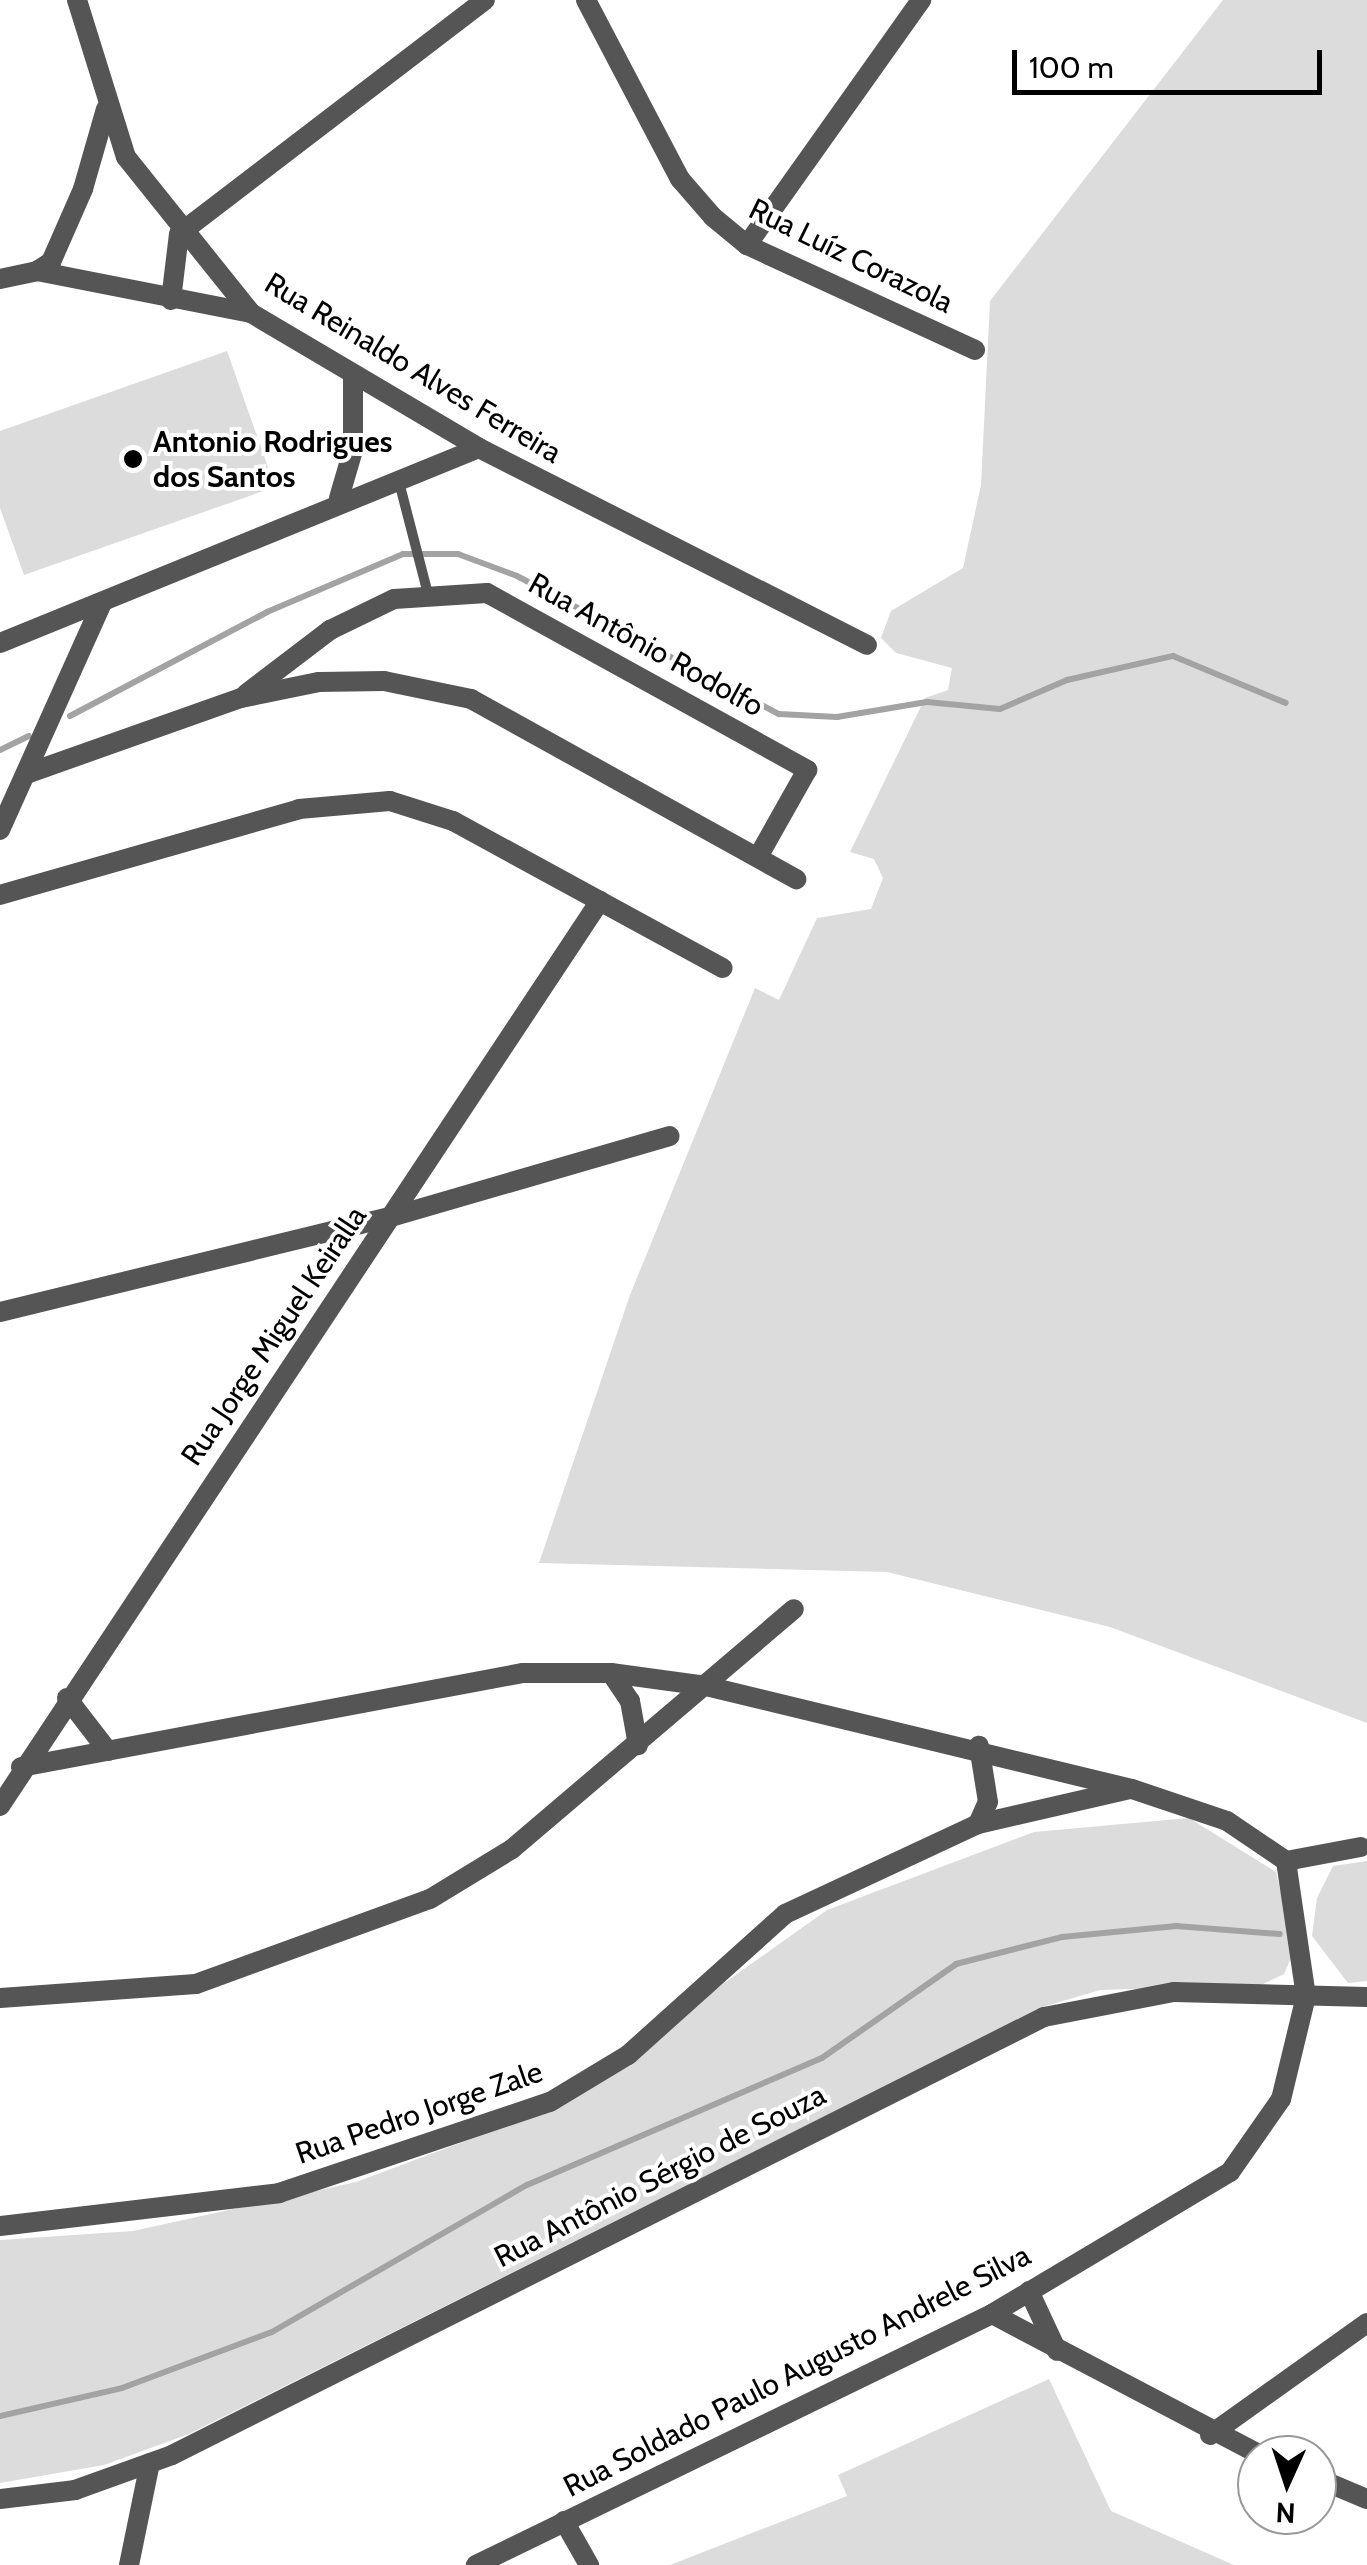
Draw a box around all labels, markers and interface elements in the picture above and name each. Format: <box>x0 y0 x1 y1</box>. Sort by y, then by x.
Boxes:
scale bar <box>1017 30 1327 92</box>
text: 100 m <box>1029 49 1114 86</box>
street label: Rua Luíz Corazola <box>743 191 959 321</box>
street label: Rua Reinaldo Alves Ferreira <box>258 265 568 471</box>
place label: Antonio Rodrigues dos Santos <box>153 424 392 494</box>
marker: Antonio Rodrigues dos Santos <box>122 448 144 470</box>
street label: Rua Antônio Rodolfo <box>522 566 770 724</box>
street label: Rua Jorge Miguel Keiralla <box>174 1200 374 1472</box>
street label: Rua Pedro Jorge Zale <box>291 2054 547 2172</box>
street label: Rua Antônio Sérgio de Souza <box>488 2077 832 2275</box>
street label: Rua Soldado Paulo Augusto Andrele Silva <box>558 2237 1036 2505</box>
north arrow <box>1237 2435 1337 2535</box>
text: N <box>1275 2495 1296 2530</box>

